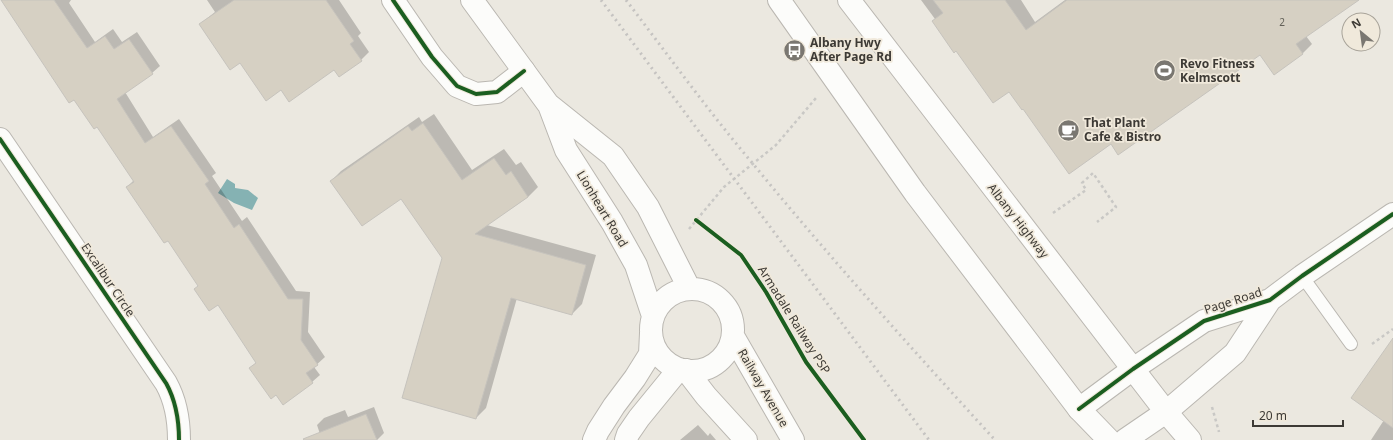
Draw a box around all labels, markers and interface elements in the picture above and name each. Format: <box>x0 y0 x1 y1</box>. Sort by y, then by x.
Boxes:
north arrow <box>1341 12 1381 52</box>
text: N <box>1348 14 1363 32</box>
house number: 2 <box>1279 15 1285 29</box>
place label: Albany Hwy After Page Rd <box>810 34 892 65</box>
bus stop icon: Albany Hwy After Page Rd <box>782 37 808 63</box>
place label: Revo Fitness Kelmscott <box>1180 55 1255 86</box>
sports icon: Revo Fitness Kelmscott <box>1152 58 1178 84</box>
place label: That Plant Cafe & Bistro <box>1084 114 1161 145</box>
cafe icon: That Plant Cafe & Bistro <box>1056 117 1082 143</box>
street label: Lionheart Road <box>573 167 632 250</box>
street label: Albany Highway <box>984 180 1054 262</box>
street label: Excalibur Circle <box>78 240 139 320</box>
street label: Armadale Railway PSP <box>754 262 835 377</box>
street label: Page Road <box>1202 283 1264 318</box>
street label: Railway Avenue <box>734 345 793 430</box>
scale bar <box>1253 402 1343 428</box>
text: 20 m <box>1259 407 1287 424</box>

